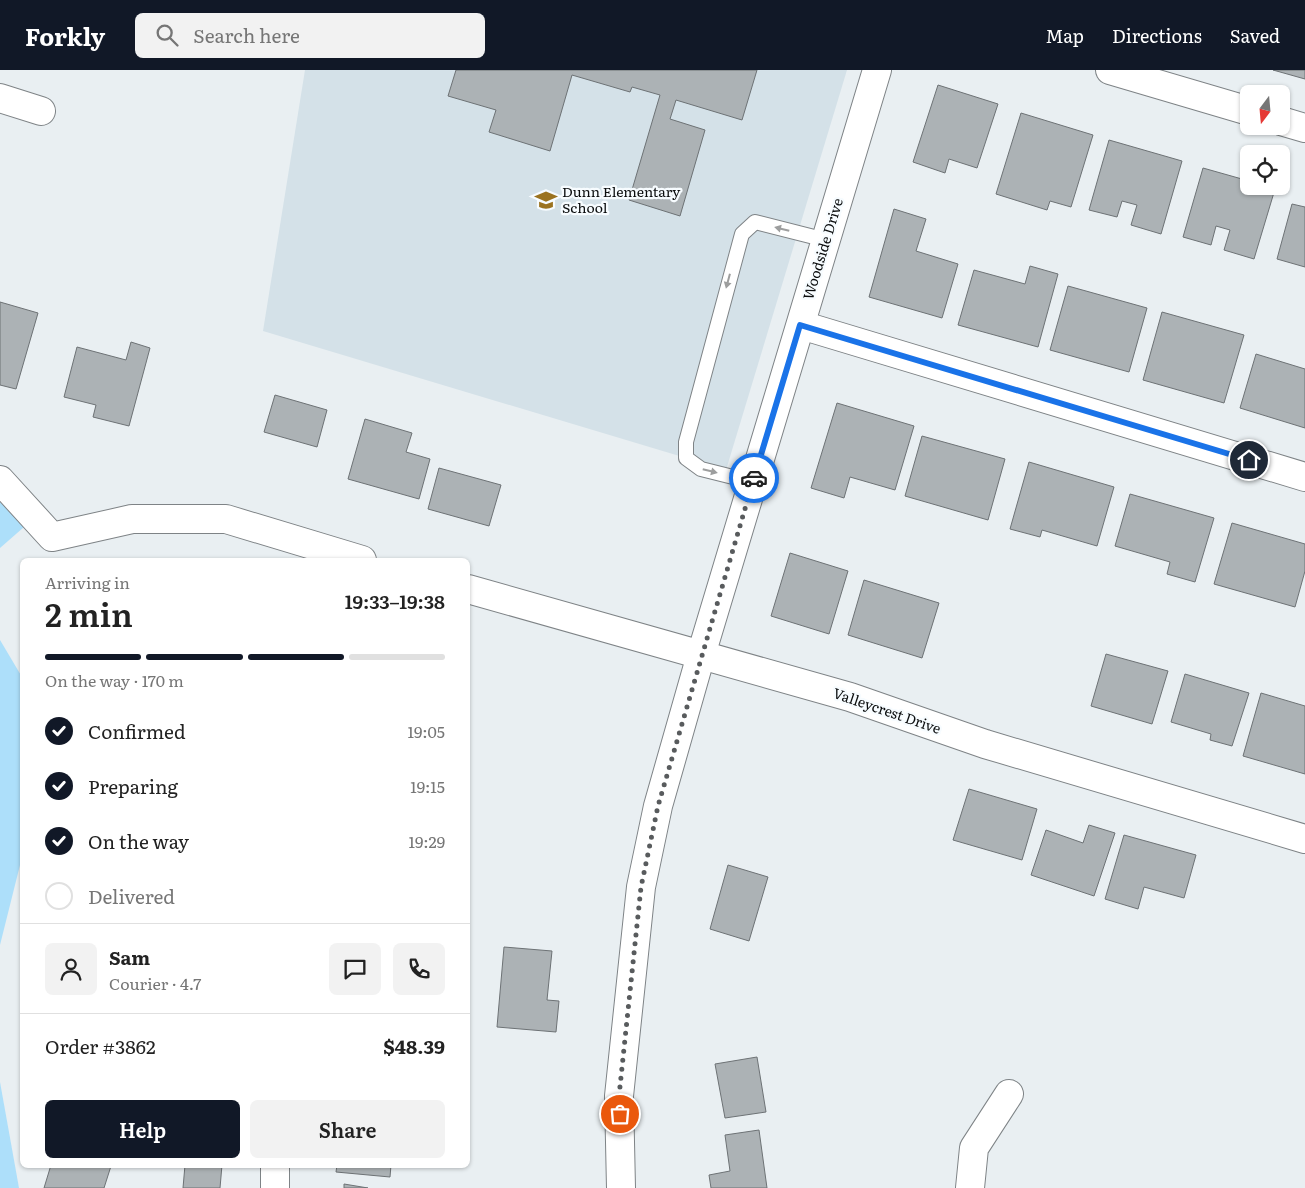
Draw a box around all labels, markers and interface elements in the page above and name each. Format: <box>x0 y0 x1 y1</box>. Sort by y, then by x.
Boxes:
search box <box>135 13 485 58</box>
text: Forkly <box>25 18 105 53</box>
icon: search <box>153 21 181 49</box>
text: Search here <box>193 21 300 49</box>
text: Map <box>1046 22 1084 49</box>
text: Directions <box>1112 22 1202 49</box>
text: Saved <box>1230 22 1280 49</box>
north arrow <box>1240 85 1290 135</box>
map controls <box>1240 85 1290 195</box>
button: locate <box>1240 145 1290 195</box>
place label: Dunn Elementary School <box>562 181 681 217</box>
school or university icon: Dunn Elementary School <box>533 187 559 213</box>
street label: Woodside Drive <box>797 195 847 302</box>
one-way arrow <box>774 225 789 233</box>
one-way arrow <box>724 273 732 288</box>
pin <box>1228 439 1270 481</box>
icon: home <box>1235 446 1263 474</box>
courier <box>729 453 779 503</box>
icon: car <box>740 464 768 492</box>
one-way arrow <box>703 467 718 475</box>
text: Arriving in <box>45 570 130 594</box>
text: 19:33–19:38 <box>345 587 445 615</box>
text: 2 min <box>45 589 133 637</box>
text: On the way · 170 m <box>45 668 184 692</box>
street label: Valleycrest Drive <box>831 682 944 738</box>
icon: check <box>45 717 73 745</box>
text: Confirmed <box>88 717 186 745</box>
text: 19:05 <box>407 719 445 743</box>
icon: check <box>45 772 73 800</box>
text: Preparing <box>88 772 178 800</box>
text: 19:15 <box>410 774 445 798</box>
icon: check <box>45 827 73 855</box>
text: On the way <box>88 827 189 855</box>
text: 19:29 <box>408 829 445 853</box>
text: Delivered <box>88 882 175 910</box>
button: person <box>45 943 97 995</box>
text: Sam <box>109 943 150 971</box>
button: chat <box>329 943 381 995</box>
button: phone <box>393 943 445 995</box>
text: Courier · 4.7 <box>109 971 201 995</box>
text: Order #3862 <box>45 1032 156 1060</box>
text: $48.39 <box>383 1032 445 1060</box>
pin <box>599 1093 641 1135</box>
button: Help <box>45 1100 240 1158</box>
button: Share <box>250 1100 445 1158</box>
icon: bag <box>606 1100 634 1128</box>

